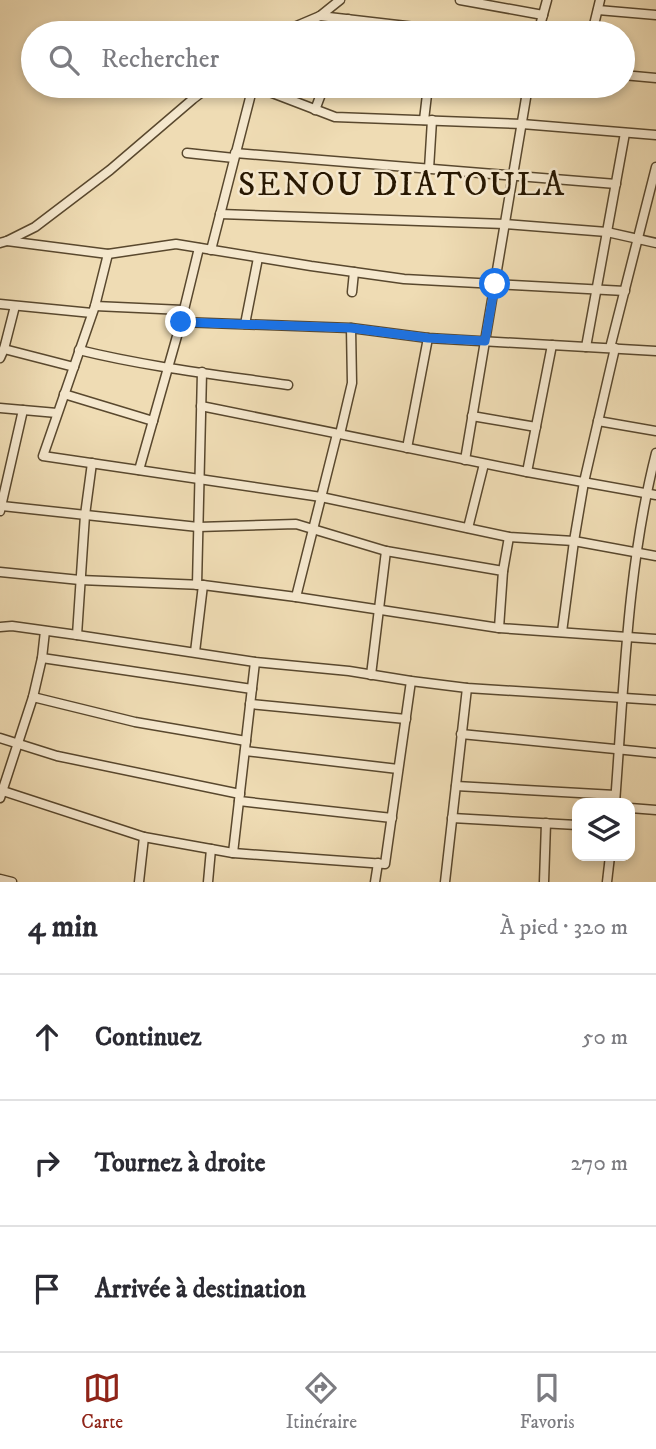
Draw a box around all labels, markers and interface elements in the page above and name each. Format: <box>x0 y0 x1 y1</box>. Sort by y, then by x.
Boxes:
search box <box>21 21 635 98</box>
icon: search <box>45 41 83 79</box>
text: Rechercher <box>101 43 219 76</box>
district label: SENOU DIATOULA <box>238 165 566 206</box>
route start <box>479 268 510 299</box>
route end <box>165 306 196 337</box>
map controls <box>572 798 635 861</box>
button: layers <box>572 798 635 861</box>
text: 4 min <box>28 909 98 946</box>
text: À pied · 320 m <box>500 913 628 942</box>
icon: ahead <box>28 1018 66 1056</box>
text: Continuez <box>95 1021 201 1054</box>
text: 50 m <box>582 1023 628 1052</box>
icon: right <box>28 1144 66 1182</box>
text: Tournez à droite <box>95 1147 266 1180</box>
text: 270 m <box>571 1149 628 1178</box>
icon: arrive <box>28 1270 66 1308</box>
text: Arrivée à destination <box>95 1273 306 1306</box>
tab: Carte <box>81 1369 123 1434</box>
tab: Itinéraire <box>286 1369 357 1434</box>
tab: Favoris <box>520 1369 575 1434</box>

